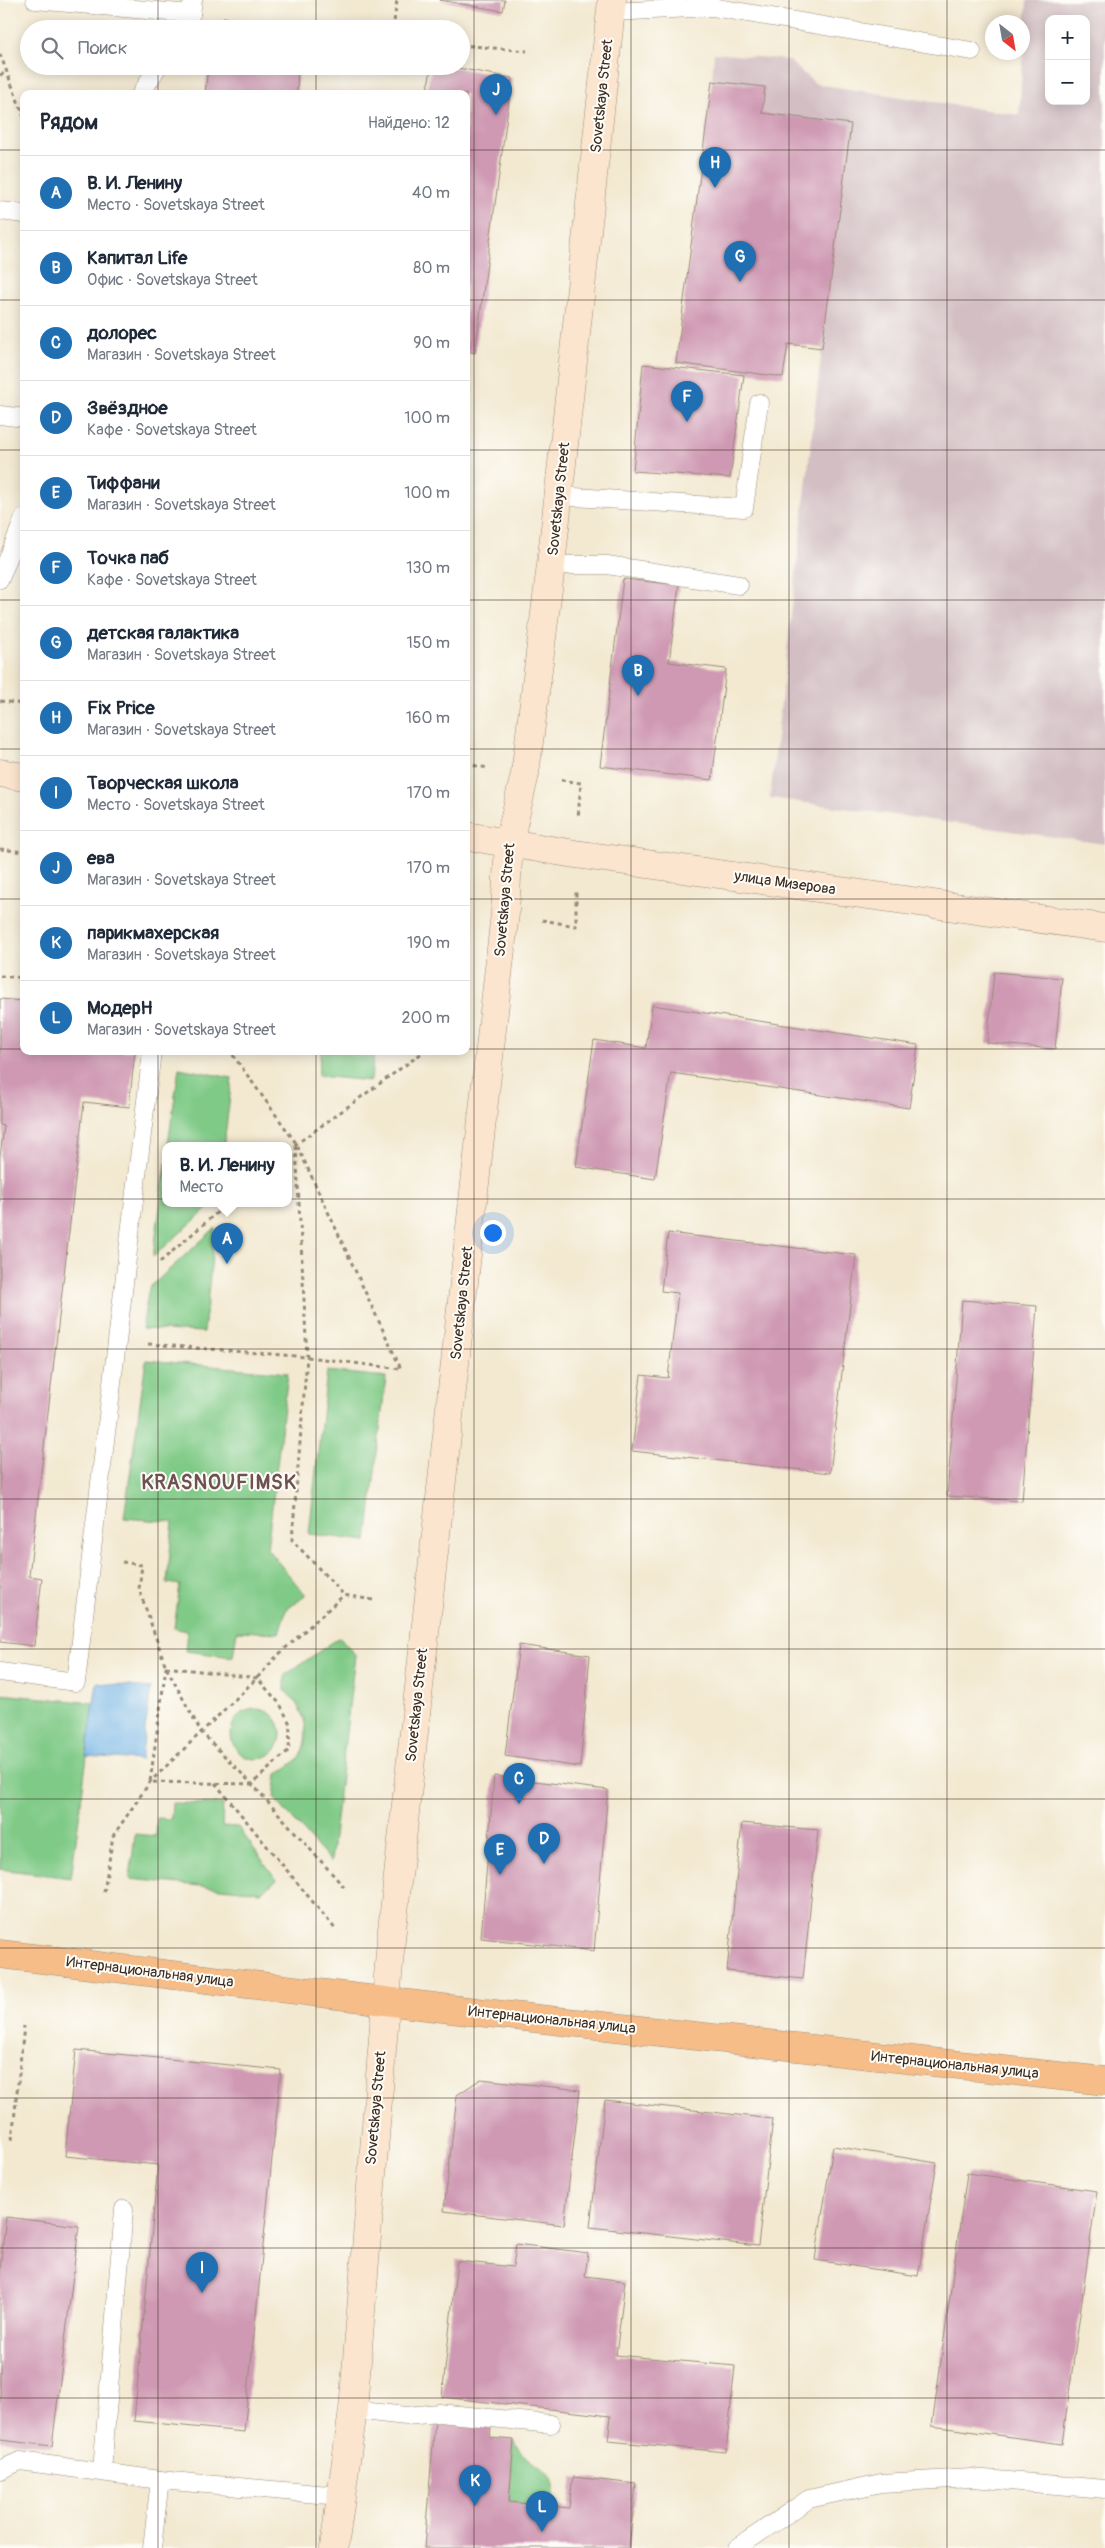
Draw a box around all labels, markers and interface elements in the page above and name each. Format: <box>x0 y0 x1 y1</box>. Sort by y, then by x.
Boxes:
north arrow <box>985 15 1030 60</box>
map controls <box>1045 15 1090 105</box>
button: + <box>1045 15 1090 60</box>
search box <box>20 20 470 75</box>
icon: search <box>38 34 66 62</box>
text: Поиск <box>78 36 128 60</box>
street label: Sovetskaya Street <box>587 37 618 154</box>
button: − <box>1045 60 1090 105</box>
pin: J <box>480 74 512 115</box>
text: Рядом <box>40 109 98 136</box>
text: Найдено: 12 <box>368 113 450 133</box>
pin: H <box>699 147 731 188</box>
text: В. И. Ленину <box>87 171 182 195</box>
text: A <box>51 183 61 203</box>
text: 40 m <box>412 183 450 203</box>
text: Место · Sovetskaya Street <box>87 195 265 215</box>
pin: G <box>724 241 756 282</box>
text: Капитал Life <box>87 246 187 270</box>
text: B <box>51 258 61 278</box>
text: 80 m <box>413 258 450 278</box>
text: Офис · Sovetskaya Street <box>87 270 258 290</box>
text: долорес <box>87 321 157 345</box>
text: C <box>51 333 61 353</box>
text: 90 m <box>413 333 450 353</box>
text: Магазин · Sovetskaya Street <box>87 345 276 365</box>
pin: F <box>671 381 703 422</box>
text: Звёздное <box>87 396 168 420</box>
text: D <box>51 408 61 428</box>
text: 100 m <box>404 408 450 428</box>
text: Кафе · Sovetskaya Street <box>87 420 257 440</box>
street label: Sovetskaya Street <box>544 440 575 557</box>
text: Тиффани <box>87 471 160 495</box>
text: E <box>52 483 60 503</box>
text: 100 m <box>404 483 450 503</box>
text: Магазин · Sovetskaya Street <box>87 495 276 515</box>
text: Точка паб <box>87 546 169 570</box>
text: F <box>51 558 61 578</box>
text: 130 m <box>406 558 450 578</box>
text: Кафе · Sovetskaya Street <box>87 570 257 590</box>
text: детская галактика <box>87 621 239 645</box>
text: G <box>51 633 61 653</box>
text: 150 m <box>406 633 450 653</box>
text: Магазин · Sovetskaya Street <box>87 645 276 665</box>
pin: B <box>622 655 654 696</box>
text: Fix Price <box>87 696 155 720</box>
text: H <box>51 708 61 728</box>
text: 160 m <box>406 708 450 728</box>
text: Магазин · Sovetskaya Street <box>87 720 276 740</box>
text: Творческая школа <box>87 771 239 795</box>
text: I <box>54 783 58 803</box>
text: 170 m <box>407 783 450 803</box>
text: Место · Sovetskaya Street <box>87 795 265 815</box>
street label: Sovetskaya Street <box>491 841 520 958</box>
text: ева <box>87 846 115 870</box>
text: J <box>52 858 60 878</box>
text: 170 m <box>407 858 450 878</box>
street label: улица Мизерова <box>732 866 837 900</box>
text: Магазин · Sovetskaya Street <box>87 870 276 890</box>
text: парикмахерская <box>87 921 219 945</box>
text: K <box>51 933 61 953</box>
text: 190 m <box>407 933 450 953</box>
text: Магазин · Sovetskaya Street <box>87 945 276 965</box>
text: МодерН <box>87 996 153 1020</box>
text: L <box>51 1008 61 1028</box>
text: 200 m <box>402 1008 450 1028</box>
text: Магазин · Sovetskaya Street <box>87 1020 276 1040</box>
popup <box>162 1142 292 1207</box>
text: В. И. Ленину <box>179 1153 275 1177</box>
text: Место <box>179 1177 223 1197</box>
your location <box>480 1220 506 1246</box>
pin: A <box>211 1223 243 1264</box>
street label: Sovetskaya Street <box>447 1244 478 1361</box>
district label: KRASNOUFIMSK <box>141 1470 297 1495</box>
street label: Sovetskaya Street <box>402 1646 433 1763</box>
pin: C <box>503 1763 535 1804</box>
pin: D <box>528 1823 560 1864</box>
pin: E <box>484 1834 516 1875</box>
street label: Интернациональная улица <box>65 1952 235 1992</box>
street label: Интернациональная улица <box>467 2002 637 2038</box>
street label: Интернациональная улица <box>870 2047 1040 2083</box>
street label: Sovetskaya Street <box>362 2049 391 2166</box>
pin: I <box>186 2252 218 2293</box>
pin: K <box>459 2465 491 2506</box>
pin: L <box>526 2491 558 2532</box>

